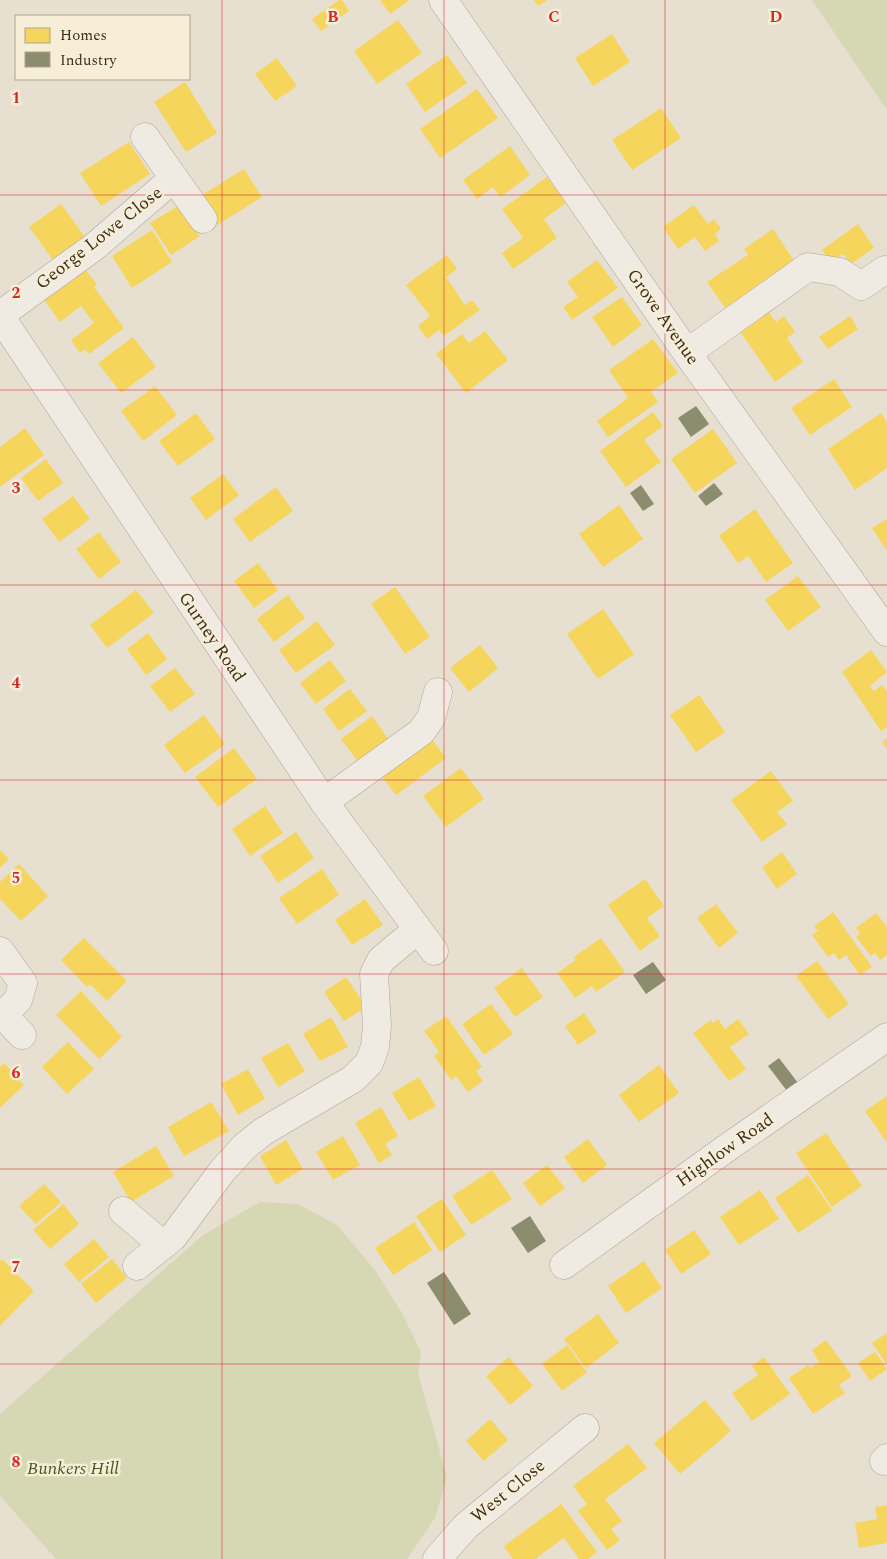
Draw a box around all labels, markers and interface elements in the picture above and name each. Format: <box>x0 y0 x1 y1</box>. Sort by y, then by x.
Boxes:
text: B <box>327 5 339 29</box>
text: C <box>548 5 560 29</box>
text: D <box>770 5 783 29</box>
legend <box>15 15 190 80</box>
text: Homes <box>60 24 107 47</box>
text: Industry <box>60 49 117 72</box>
text: 1 <box>12 86 20 110</box>
street label: George Lowe Close <box>30 180 168 296</box>
street label: Grove Avenue <box>620 263 706 371</box>
text: 2 <box>12 281 21 305</box>
text: 3 <box>12 476 21 500</box>
street label: Gurney Road <box>172 586 252 688</box>
text: 4 <box>12 671 21 695</box>
text: 5 <box>12 866 20 890</box>
text: 6 <box>12 1061 21 1085</box>
street label: Highlow Road <box>671 1106 779 1194</box>
text: 7 <box>12 1255 21 1279</box>
text: 8 <box>12 1450 21 1474</box>
street label: West Close <box>465 1452 551 1530</box>
park label: Bunkers Hill <box>27 1455 119 1482</box>

